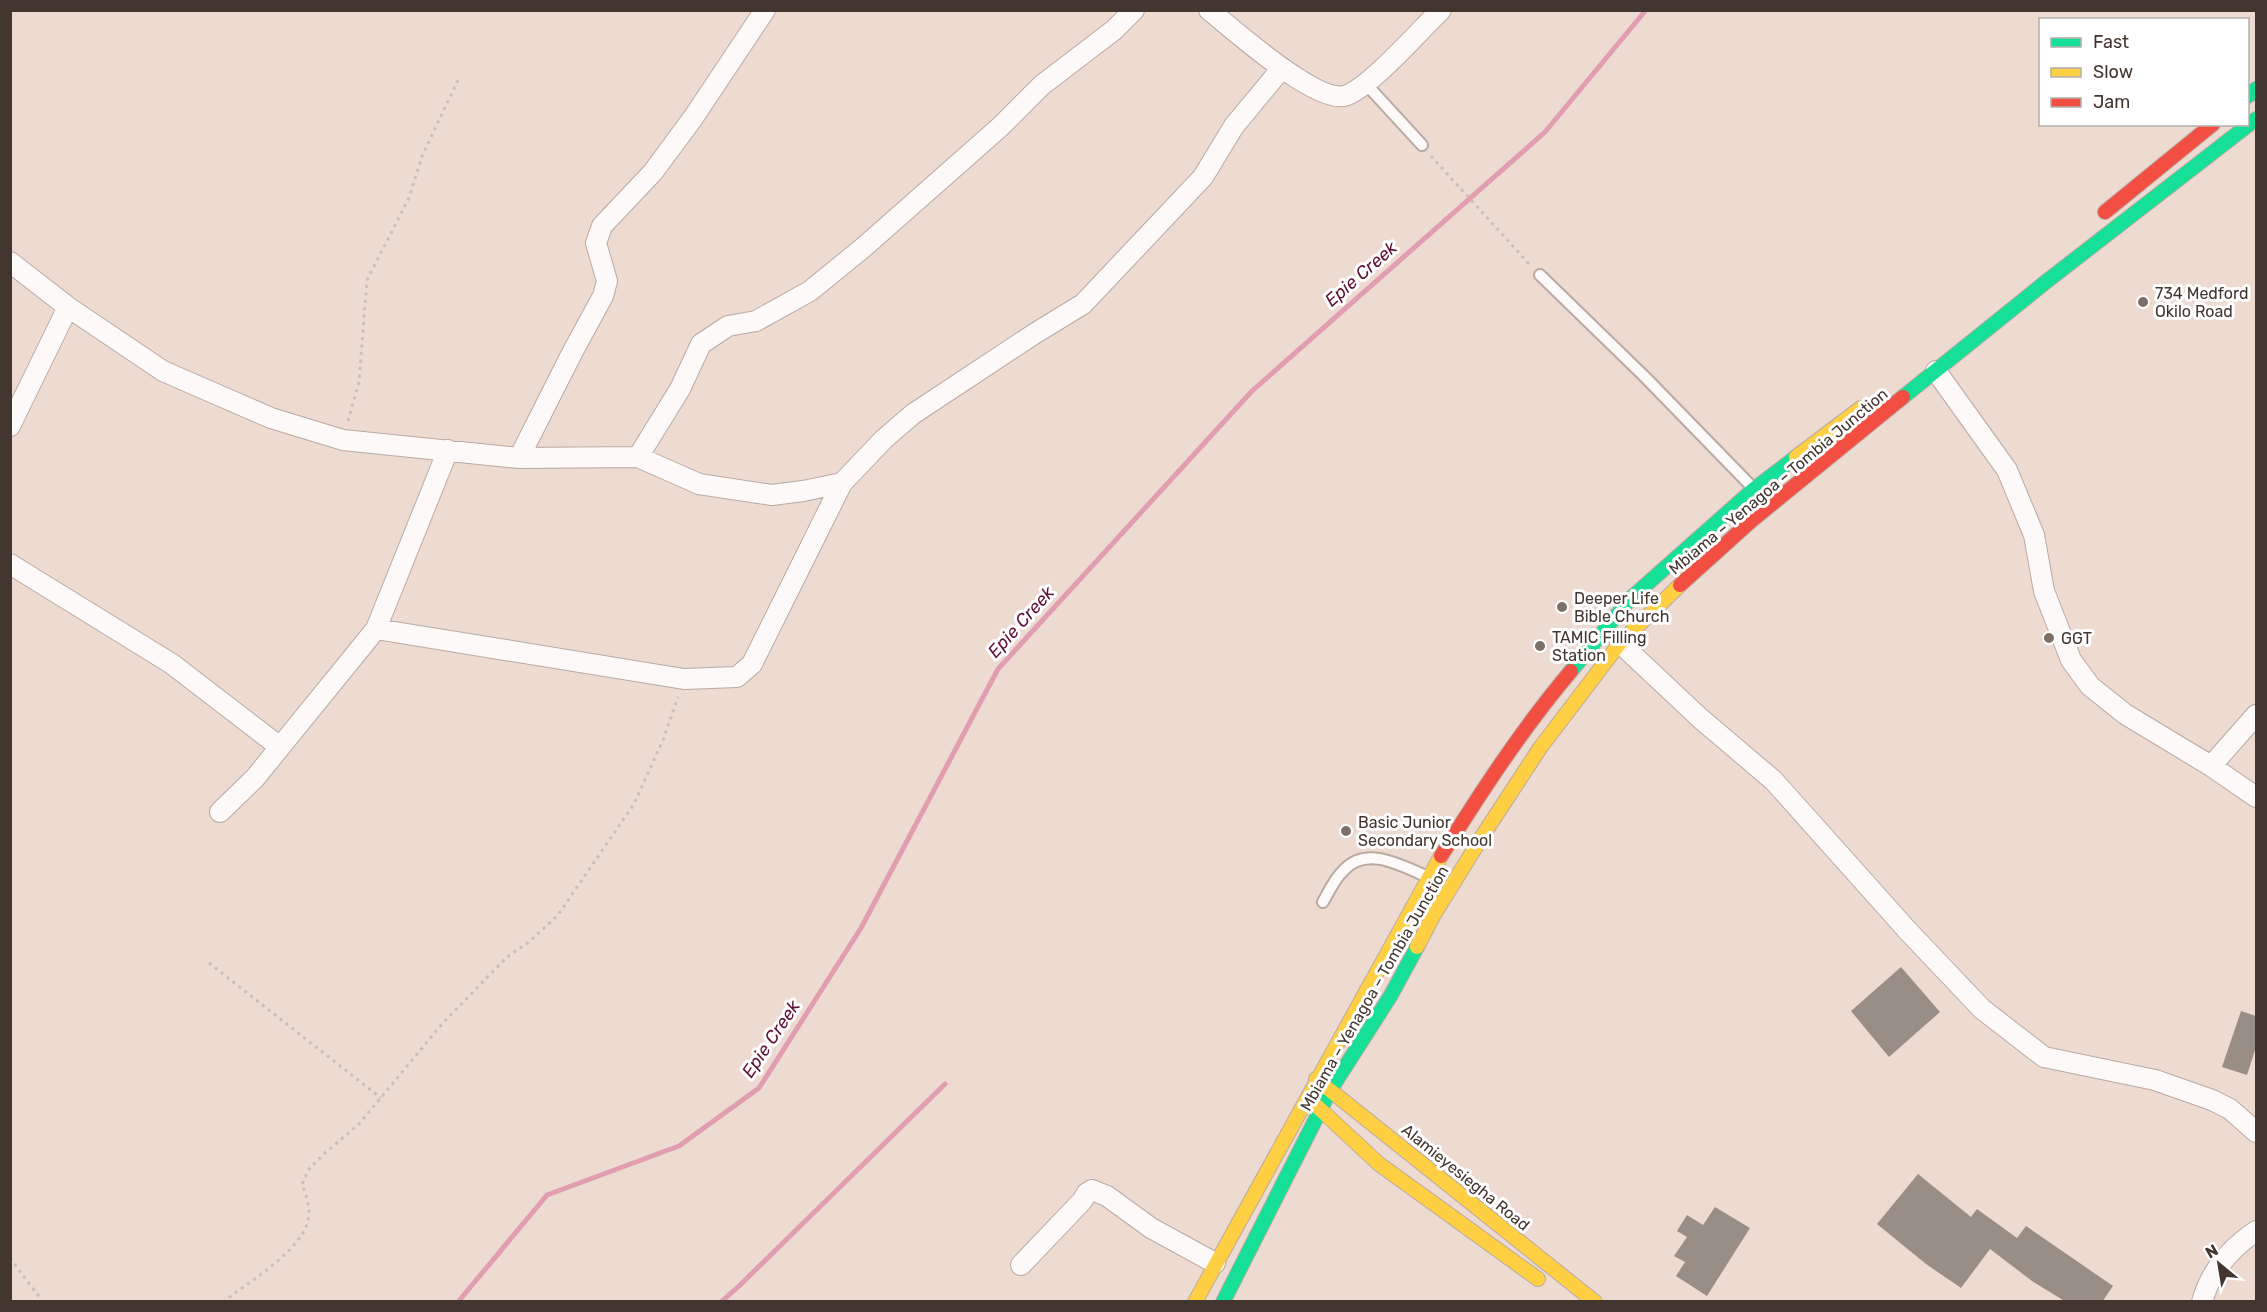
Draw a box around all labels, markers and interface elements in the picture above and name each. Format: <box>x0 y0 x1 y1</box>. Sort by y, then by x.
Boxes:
legend <box>2039 18 2249 126</box>
text: Fast <box>2093 31 2129 53</box>
text: Slow <box>2093 61 2133 83</box>
text: Jam <box>2093 91 2130 113</box>
water label: Epie Creek <box>1320 236 1402 311</box>
place label: 734 Medford Okilo Road <box>2155 284 2248 321</box>
marker: 734 Medford Okilo Road <box>2136 295 2150 309</box>
street label: Mbiama – Yenagoa – Tombia Junction <box>1665 384 1892 579</box>
water label: Epie Creek <box>983 581 1059 662</box>
place label: Deeper Life Bible Church <box>1574 589 1669 626</box>
marker: Deeper Life Bible Church <box>1555 600 1569 614</box>
place label: TAMIC Filling Station <box>1552 628 1647 665</box>
place label: GGT <box>2061 629 2092 648</box>
marker: GGT <box>2042 631 2056 645</box>
marker: TAMIC Filling Station <box>1533 639 1547 653</box>
place label: Basic Junior Secondary School <box>1358 813 1492 850</box>
marker: Basic Junior Secondary School <box>1339 824 1353 838</box>
street label: Mbiama – Yenagoa – Tombia Junction <box>1296 862 1453 1114</box>
water label: Epie Creek <box>737 996 805 1082</box>
street label: Alamieyesiegha Road <box>1398 1120 1533 1235</box>
north arrow <box>2189 1234 2249 1294</box>
text: N <box>2202 1240 2221 1263</box>

